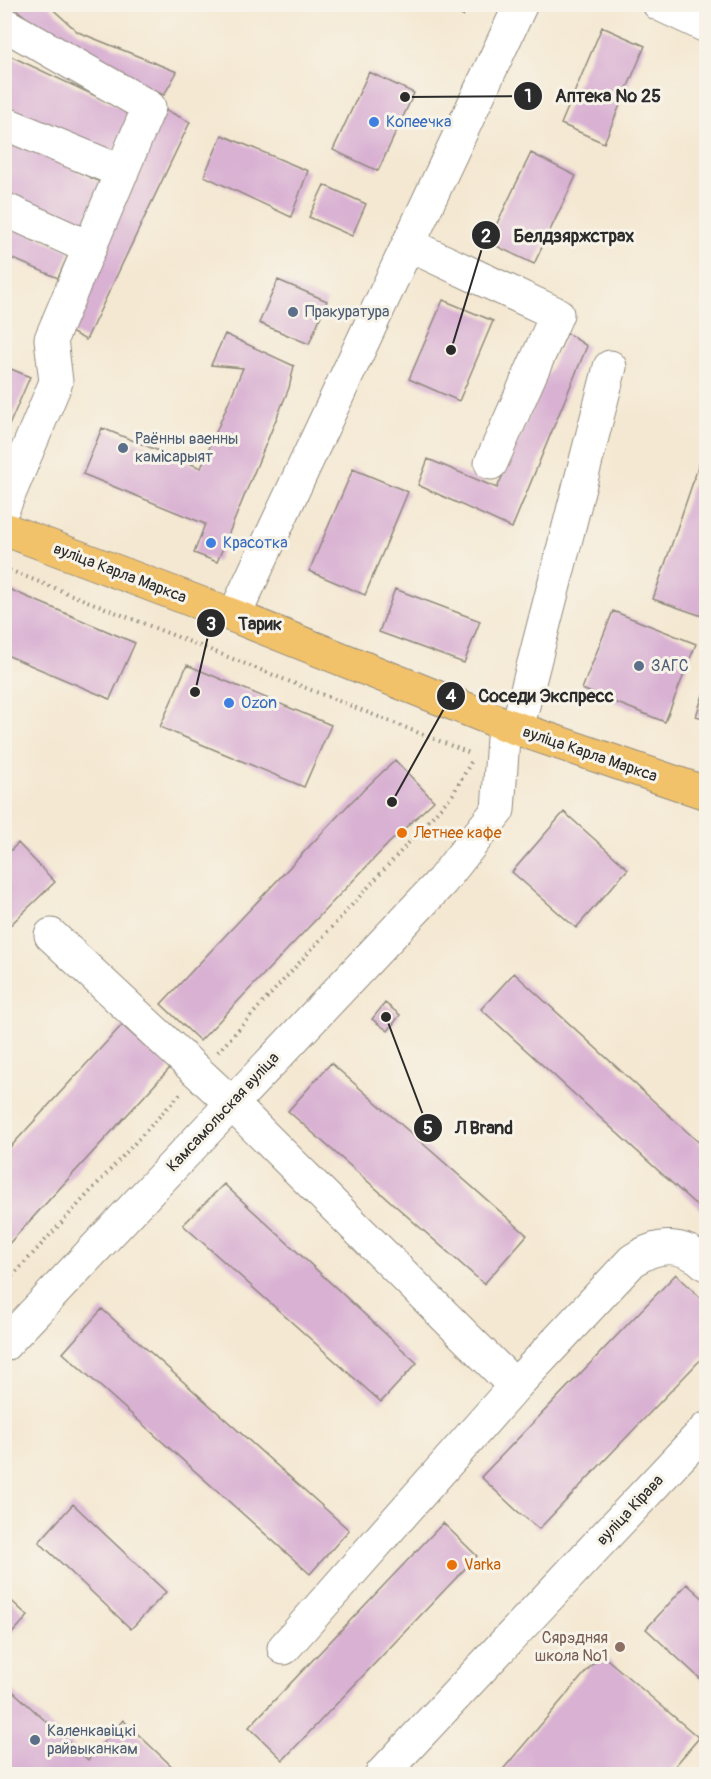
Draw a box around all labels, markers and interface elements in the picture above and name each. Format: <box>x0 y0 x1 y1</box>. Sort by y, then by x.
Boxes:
callout: Аптека № 25 <box>513 78 673 114</box>
text: 1 <box>524 85 532 108</box>
text: Аптека № 25 <box>555 85 661 108</box>
place label: Копеечка <box>386 112 452 132</box>
marker: Копеечка <box>367 115 381 129</box>
callout: Белдзяржстрах <box>471 217 646 253</box>
text: 2 <box>481 225 491 248</box>
text: Белдзяржстрах <box>514 225 634 248</box>
place label: Пракуратура <box>305 302 390 322</box>
marker: Пракуратура <box>286 305 300 319</box>
place label: Раённы ваенны камісарыят <box>135 429 238 467</box>
marker: Раённы ваенны камісарыят <box>116 441 130 455</box>
place label: Красотка <box>223 533 288 553</box>
marker: Красотка <box>204 536 218 550</box>
street label: вуліца Карла Маркса <box>51 538 189 608</box>
callout: Тарик <box>196 605 294 641</box>
text: 3 <box>206 613 216 636</box>
text: Тарик <box>237 613 282 636</box>
place label: ЗАГС <box>651 656 689 676</box>
marker: ЗАГС <box>632 659 646 673</box>
callout: Соседи Экспресс <box>436 678 626 714</box>
text: 4 <box>446 685 457 708</box>
text: Соседи Экспресс <box>478 685 614 708</box>
place label: Ozon <box>241 693 277 713</box>
marker: Ozon <box>222 696 236 710</box>
street label: вуліца Карла Маркса <box>520 722 660 786</box>
place label: Летнее кафе <box>413 823 502 843</box>
marker: Летнее кафе <box>395 826 409 840</box>
street label: Камсамольская вуліца <box>163 1048 283 1176</box>
callout: Л Brand <box>413 1110 525 1146</box>
text: 5 <box>423 1117 433 1140</box>
text: Л Brand <box>454 1117 513 1140</box>
street label: вуліца Кірава <box>592 1471 668 1549</box>
place label: Varka <box>464 1555 501 1575</box>
marker: Varka <box>445 1558 459 1572</box>
place label: Сярэдняя школа №1 <box>535 1628 608 1666</box>
marker: Сярэдняя школа №1 <box>613 1640 627 1654</box>
place label: Каленкавіцкі райвыканкам <box>47 1721 138 1759</box>
marker: Каленкавіцкі райвыканкам <box>28 1733 42 1747</box>

